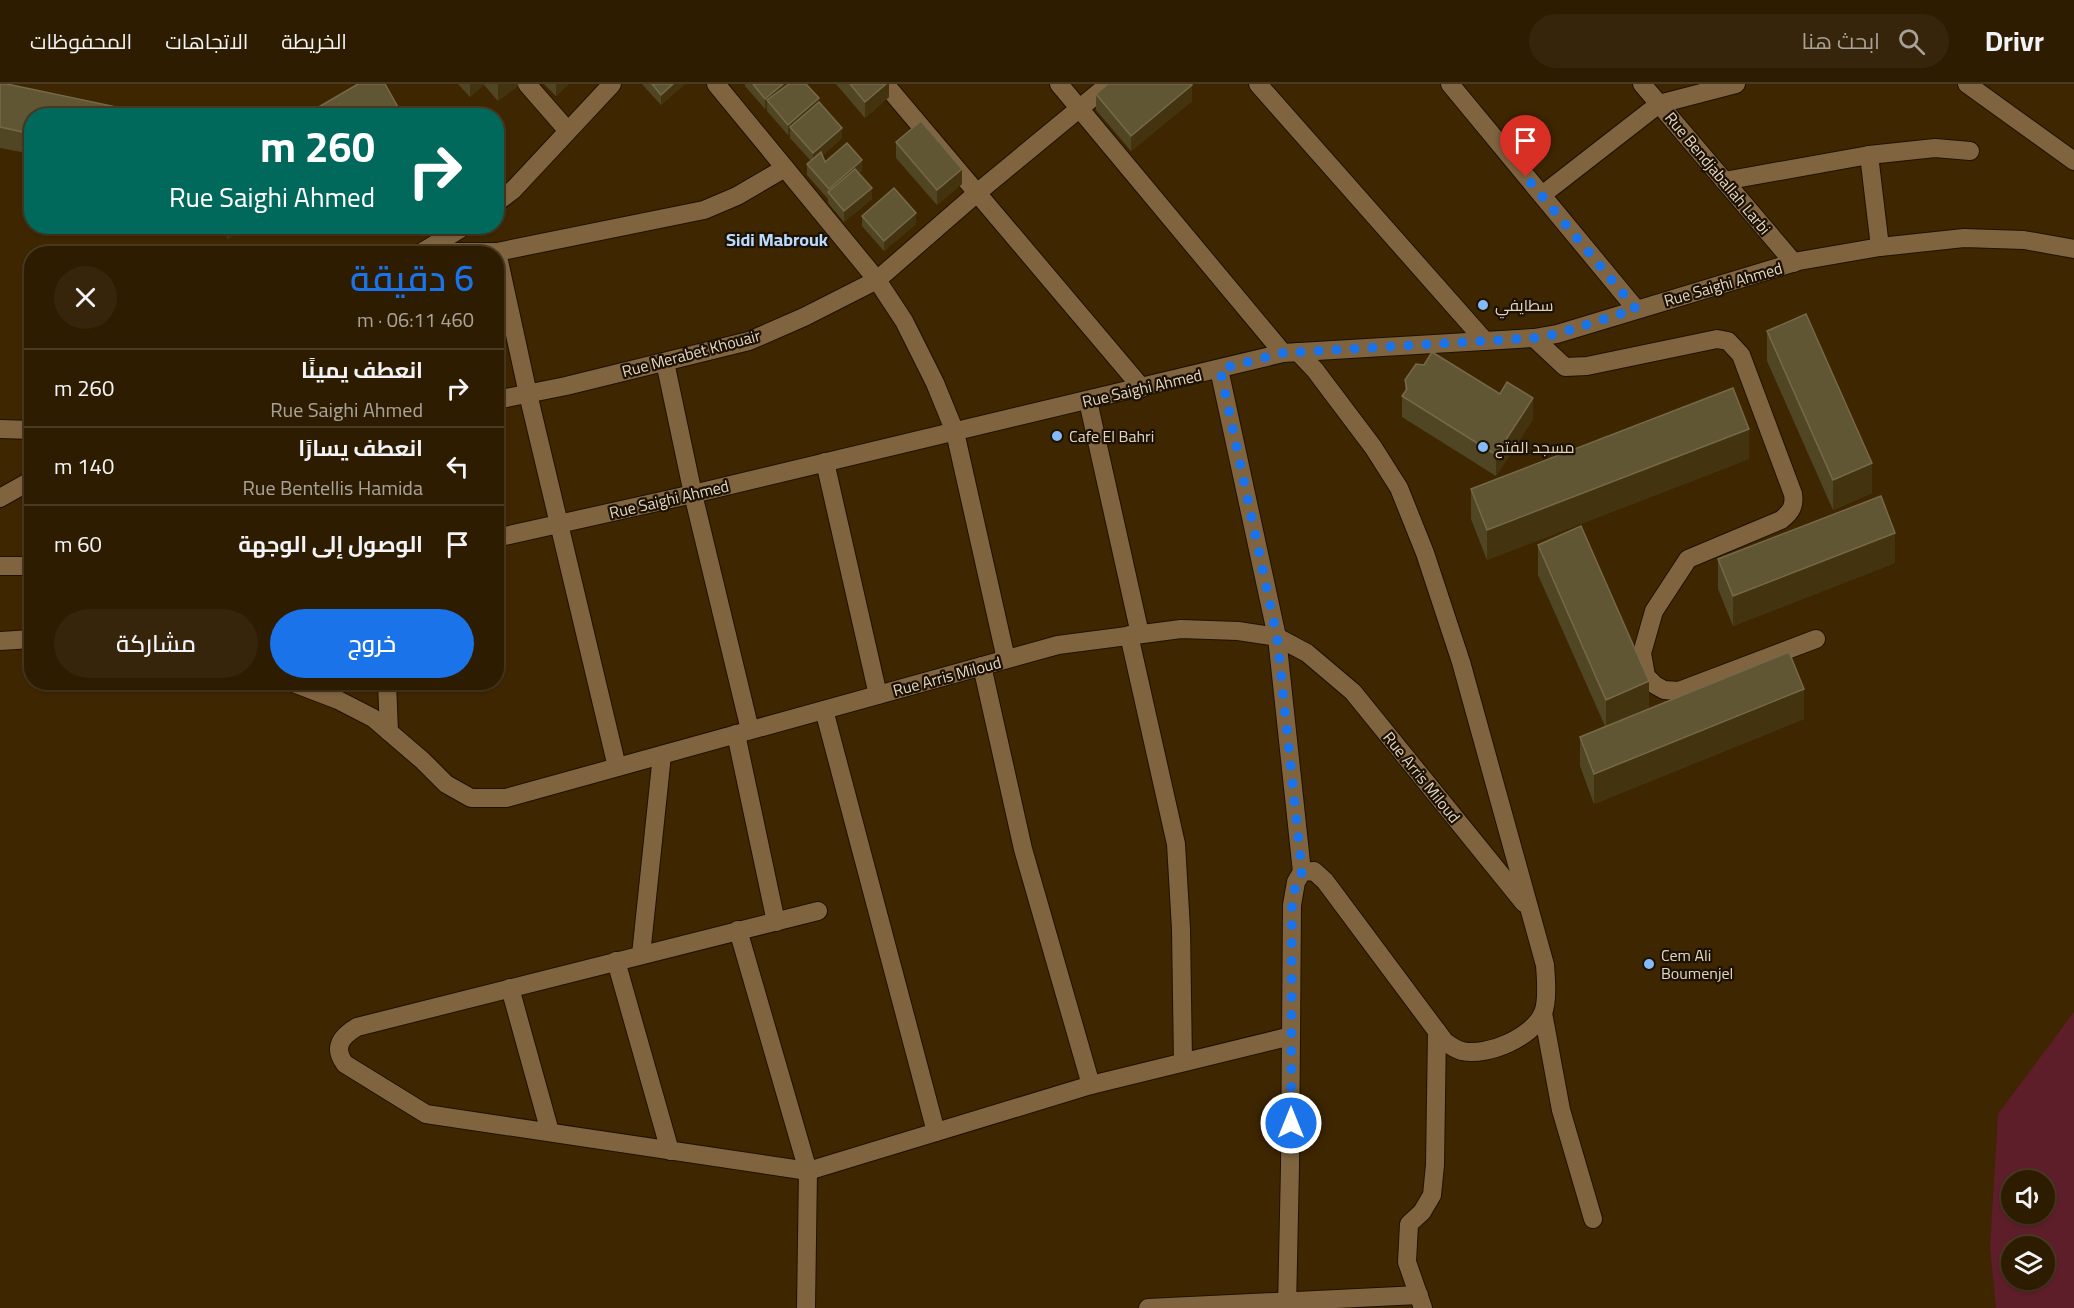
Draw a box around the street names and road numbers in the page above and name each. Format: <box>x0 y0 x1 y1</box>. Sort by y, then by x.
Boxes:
street label: Rue Bendjaballah Larbi <box>1657 104 1779 242</box>
street label: Rue Saighi Ahmed <box>1660 253 1786 315</box>
street label: Rue Merabet Khouair <box>618 320 764 386</box>
street label: Rue Saighi Ahmed <box>1079 360 1205 416</box>
street label: Rue Saighi Ahmed <box>606 471 732 527</box>
street label: Rue Arris Miloud <box>889 647 1005 705</box>
street label: Rue Arris Miloud <box>1375 724 1469 830</box>

